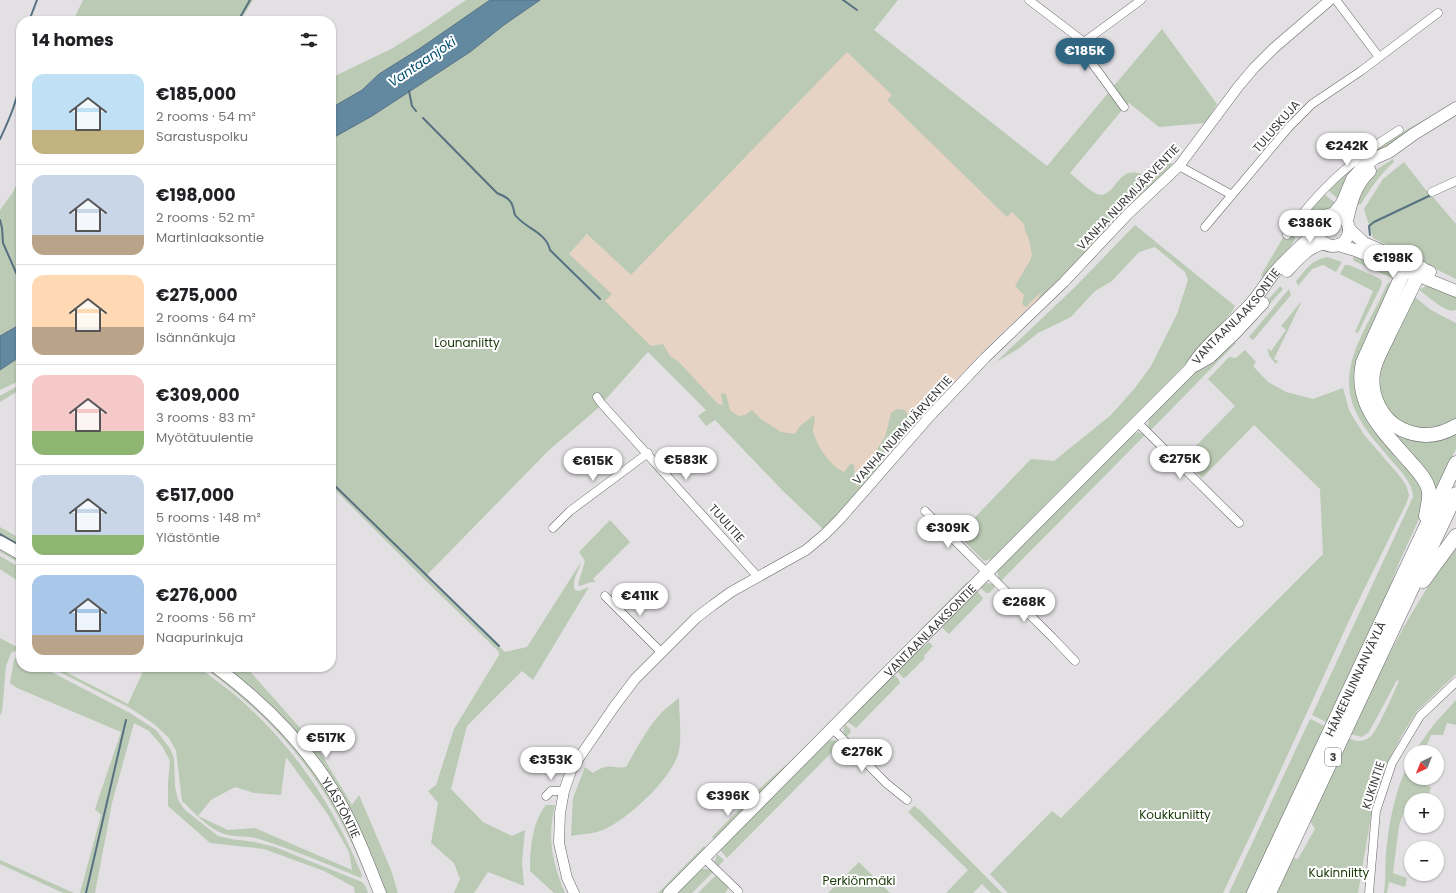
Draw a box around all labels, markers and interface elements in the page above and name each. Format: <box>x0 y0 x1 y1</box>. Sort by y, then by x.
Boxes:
text: 14 homes <box>32 28 114 52</box>
icon: filters <box>298 29 320 51</box>
water label: Vantaanjoki <box>384 32 460 92</box>
pin: €185K <box>1057 38 1113 72</box>
text: €185K <box>1064 41 1106 60</box>
text: €185,000 <box>156 82 236 106</box>
icon: home <box>64 90 112 138</box>
street label: TULUSKUJA <box>1248 96 1304 156</box>
text: 2 rooms · 54 m² <box>156 107 256 126</box>
text: Sarastuspolku <box>156 127 248 146</box>
pin: €242K <box>1319 133 1375 167</box>
text: €242K <box>1325 136 1369 155</box>
street label: VANHA NURMIJÄRVENTIE <box>1073 140 1183 254</box>
text: €198,000 <box>156 183 236 207</box>
icon: home <box>64 191 112 239</box>
text: 2 rooms · 52 m² <box>156 208 255 227</box>
pin: €386K <box>1282 210 1338 244</box>
text: €386K <box>1288 213 1332 232</box>
text: Martinlaaksontie <box>156 228 264 247</box>
pin: €198K <box>1365 245 1421 279</box>
text: €198K <box>1373 248 1413 267</box>
street label: VANTAANLAAKSONTIE <box>1187 264 1283 368</box>
text: €275,000 <box>156 283 238 307</box>
icon: home <box>64 291 112 339</box>
text: 2 rooms · 64 m² <box>156 308 256 327</box>
text: Isännänkuja <box>156 328 236 347</box>
park label: Lounaniitty <box>434 334 500 351</box>
street label: VANHA NURMIJÄRVENTIE <box>848 372 956 488</box>
text: €309,000 <box>156 383 240 407</box>
icon: home <box>64 391 112 439</box>
text: 3 rooms · 83 m² <box>156 408 256 427</box>
text: Myötätuulentie <box>156 428 253 447</box>
pin: €275K <box>1152 446 1208 480</box>
pin: €583K <box>658 447 714 481</box>
pin: €615K <box>565 448 621 482</box>
text: €275K <box>1159 449 1201 468</box>
text: €583K <box>664 450 708 469</box>
text: €615K <box>572 451 614 470</box>
text: €517,000 <box>156 483 234 507</box>
icon: home <box>64 491 112 539</box>
street label: TUULITIE <box>705 500 749 546</box>
text: 5 rooms · 148 m² <box>156 508 261 527</box>
pin: €309K <box>920 515 976 549</box>
text: €309K <box>926 518 970 537</box>
text: Ylästöntie <box>156 528 220 547</box>
street label: VANTAANLAAKSONTIE <box>880 580 980 681</box>
text: €276,000 <box>156 583 237 607</box>
pin: €411K <box>612 583 668 617</box>
text: €411K <box>621 586 659 605</box>
pin: €268K <box>996 589 1052 623</box>
icon: home <box>64 591 112 639</box>
text: €268K <box>1002 592 1046 611</box>
text: 2 rooms · 56 m² <box>156 608 256 627</box>
street label: HÄMEENLINNANVÄYLÄ <box>1320 618 1389 739</box>
text: Naapurinkuja <box>156 628 243 647</box>
pin: €517K <box>298 725 354 759</box>
text: €517K <box>306 728 346 747</box>
pin: €276K <box>834 739 890 773</box>
text: €276K <box>841 742 883 761</box>
north arrow <box>1404 745 1444 785</box>
map controls <box>1404 745 1444 881</box>
pin: €353K <box>523 747 579 781</box>
road number: 3 <box>1325 748 1341 766</box>
text: €353K <box>529 750 573 769</box>
street label: KUKINTIE <box>1357 759 1389 811</box>
street label: YLÄSTÖNTIE <box>318 774 365 841</box>
pin: €396K <box>700 783 756 817</box>
text: €396K <box>706 786 750 805</box>
button: + <box>1404 793 1444 833</box>
park label: Koukkuniitty <box>1139 806 1211 823</box>
button: − <box>1404 841 1444 881</box>
park label: Kukinniitty <box>1309 864 1370 881</box>
park label: Perkiönmäki <box>823 872 896 889</box>

